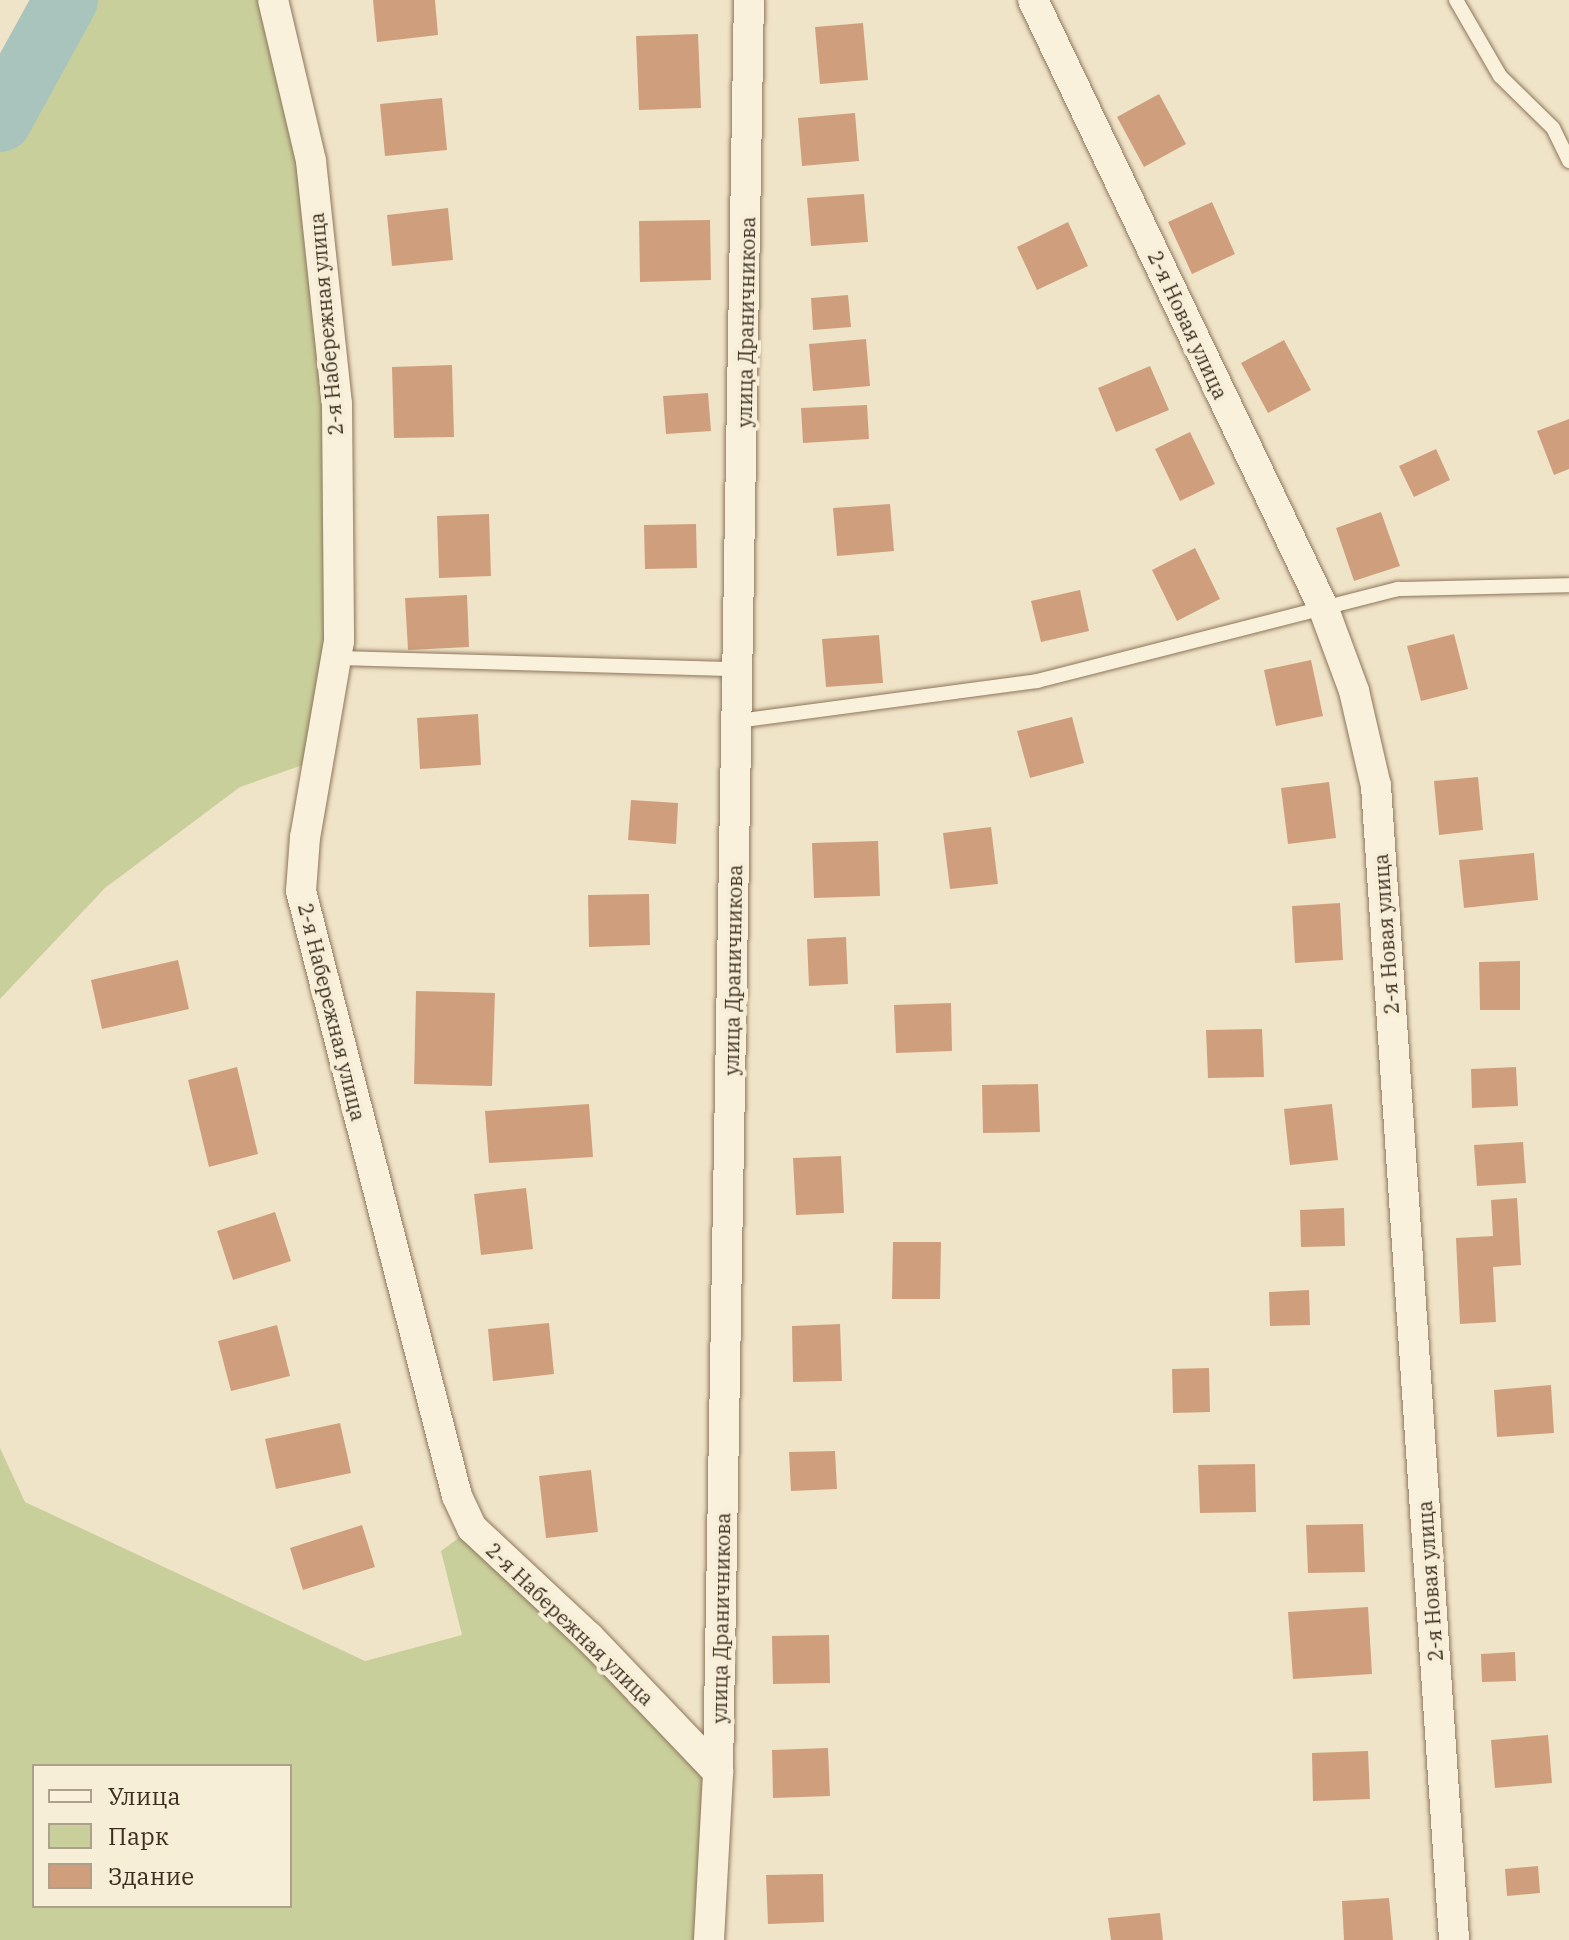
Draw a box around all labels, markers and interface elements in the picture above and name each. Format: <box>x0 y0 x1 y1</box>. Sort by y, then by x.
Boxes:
street label: 2-я Набережная улица <box>304 212 348 436</box>
street label: улица Драничникова <box>732 216 760 428</box>
street label: 2-я Новая улица <box>1143 247 1233 403</box>
street label: 2-я Новая улица <box>1368 853 1404 1015</box>
street label: улица Драничникова <box>719 864 747 1076</box>
street label: 2-я Набережная улица <box>293 901 371 1123</box>
street label: 2-я Новая улица <box>1412 1500 1448 1662</box>
street label: улица Драничникова <box>707 1512 735 1724</box>
street label: 2-я Набережная улица <box>481 1538 659 1710</box>
legend <box>32 1764 292 1908</box>
text: Улица <box>108 1780 181 1812</box>
text: Парк <box>108 1820 169 1852</box>
text: Здание <box>108 1860 194 1892</box>

